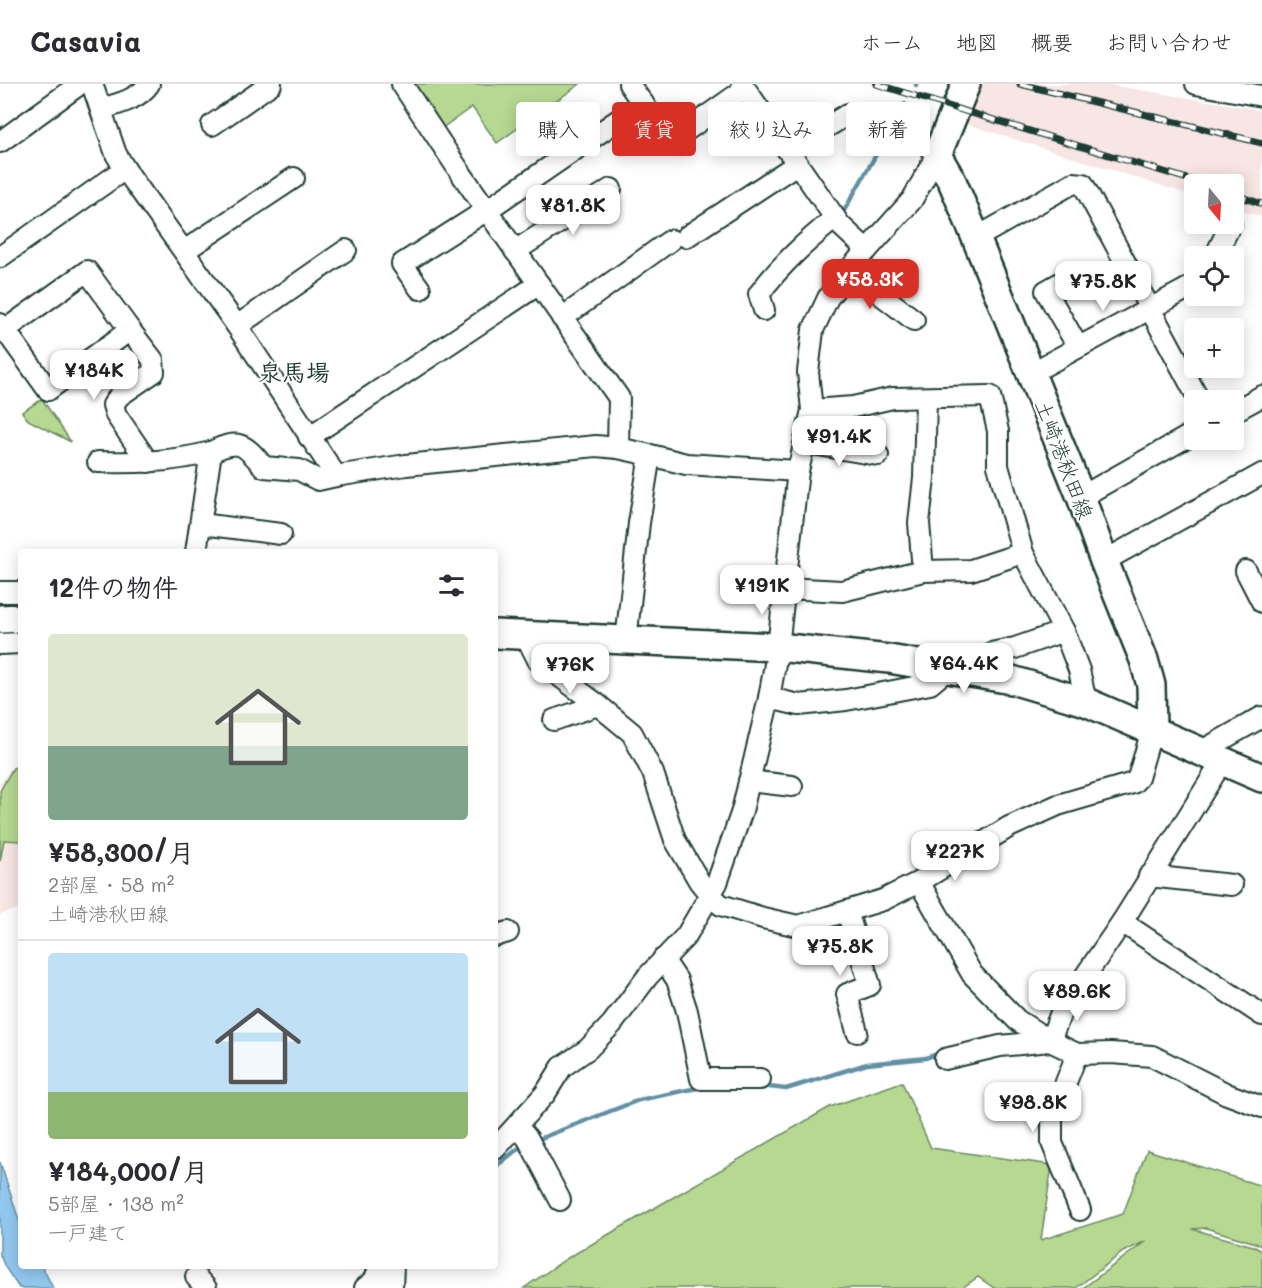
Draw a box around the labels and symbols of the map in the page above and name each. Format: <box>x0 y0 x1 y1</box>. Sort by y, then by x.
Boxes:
north arrow <box>1184 174 1244 234</box>
pin: ¥81.8K <box>524 185 622 236</box>
pin: ¥58.3K <box>821 259 919 310</box>
pin: ¥75.8K <box>1054 261 1152 312</box>
pin: ¥184K <box>52 350 136 401</box>
district label: 泉馬場 <box>258 356 330 387</box>
street label: 土崎港秋田線 <box>1030 395 1100 523</box>
pin: ¥91.4K <box>790 416 888 467</box>
pin: ¥191K <box>720 565 804 616</box>
pin: ¥64.4K <box>915 643 1013 694</box>
pin: ¥76K <box>534 644 606 695</box>
pin: ¥227K <box>913 831 997 882</box>
pin: ¥75.8K <box>791 926 889 977</box>
pin: ¥89.6K <box>1028 971 1126 1022</box>
pin: ¥98.8K <box>984 1082 1082 1133</box>

